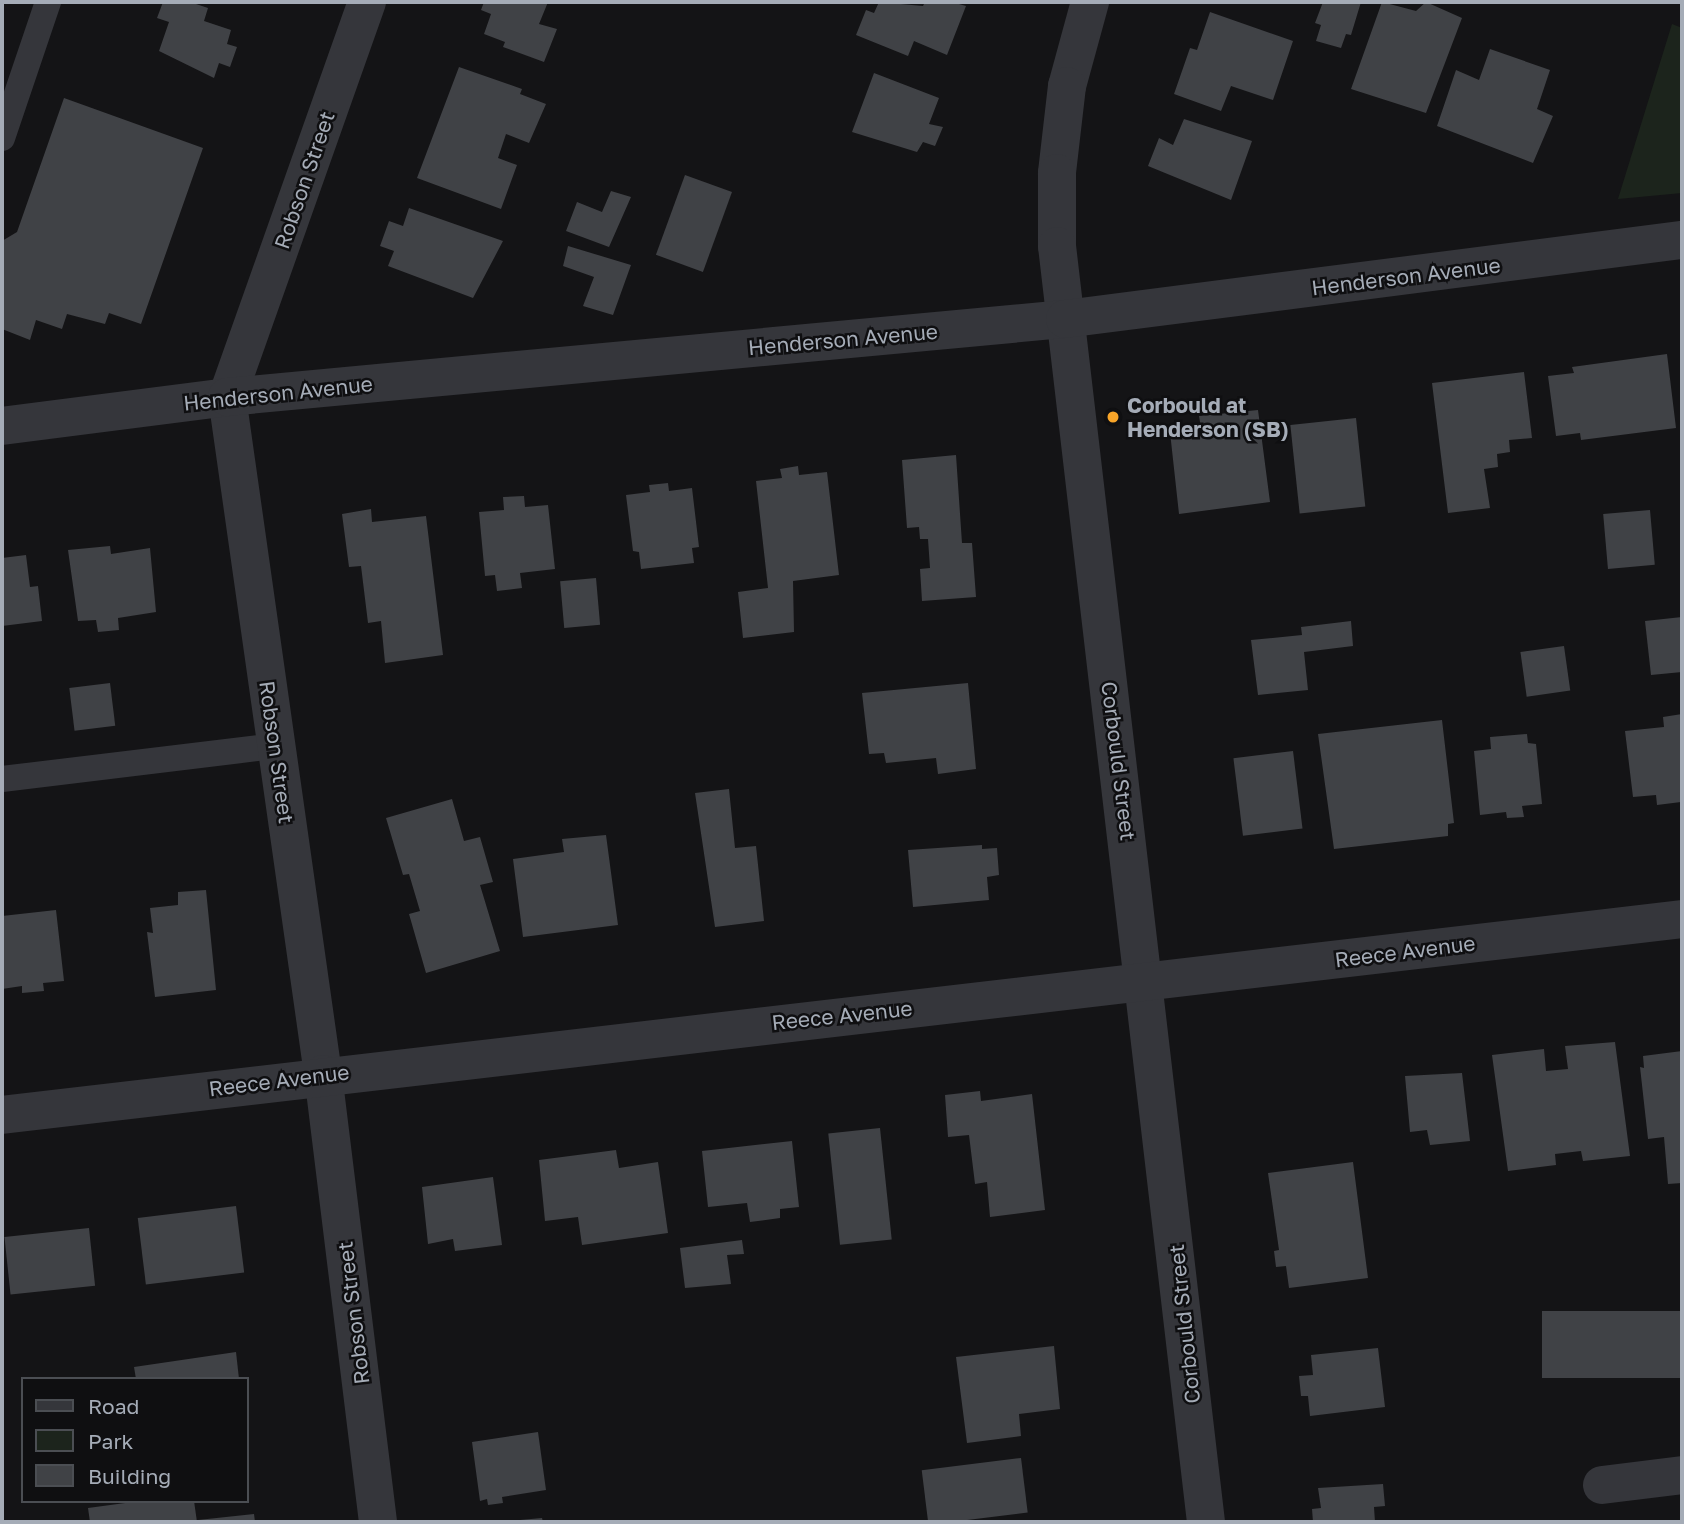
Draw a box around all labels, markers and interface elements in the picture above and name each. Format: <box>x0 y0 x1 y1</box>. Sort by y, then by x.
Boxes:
street label: Robson Street <box>269 108 339 252</box>
street label: Henderson Avenue <box>1310 252 1502 300</box>
street label: Henderson Avenue <box>747 318 939 360</box>
street label: Henderson Avenue <box>182 371 374 415</box>
place label: Corbould at Henderson (SB) <box>1127 392 1289 442</box>
marker: Corbould at Henderson (SB) <box>1105 409 1121 425</box>
street label: Robson Street <box>255 679 299 825</box>
street label: Corbould Street <box>1097 680 1141 842</box>
street label: Reece Avenue <box>1333 930 1477 972</box>
street label: Reece Avenue <box>770 995 914 1035</box>
street label: Reece Avenue <box>207 1059 351 1101</box>
street label: Robson Street <box>332 1240 374 1386</box>
street label: Corbould Street <box>1163 1243 1205 1405</box>
legend <box>21 1377 248 1503</box>
text: Road <box>88 1393 139 1419</box>
text: Park <box>88 1428 133 1454</box>
text: Building <box>88 1463 171 1489</box>

